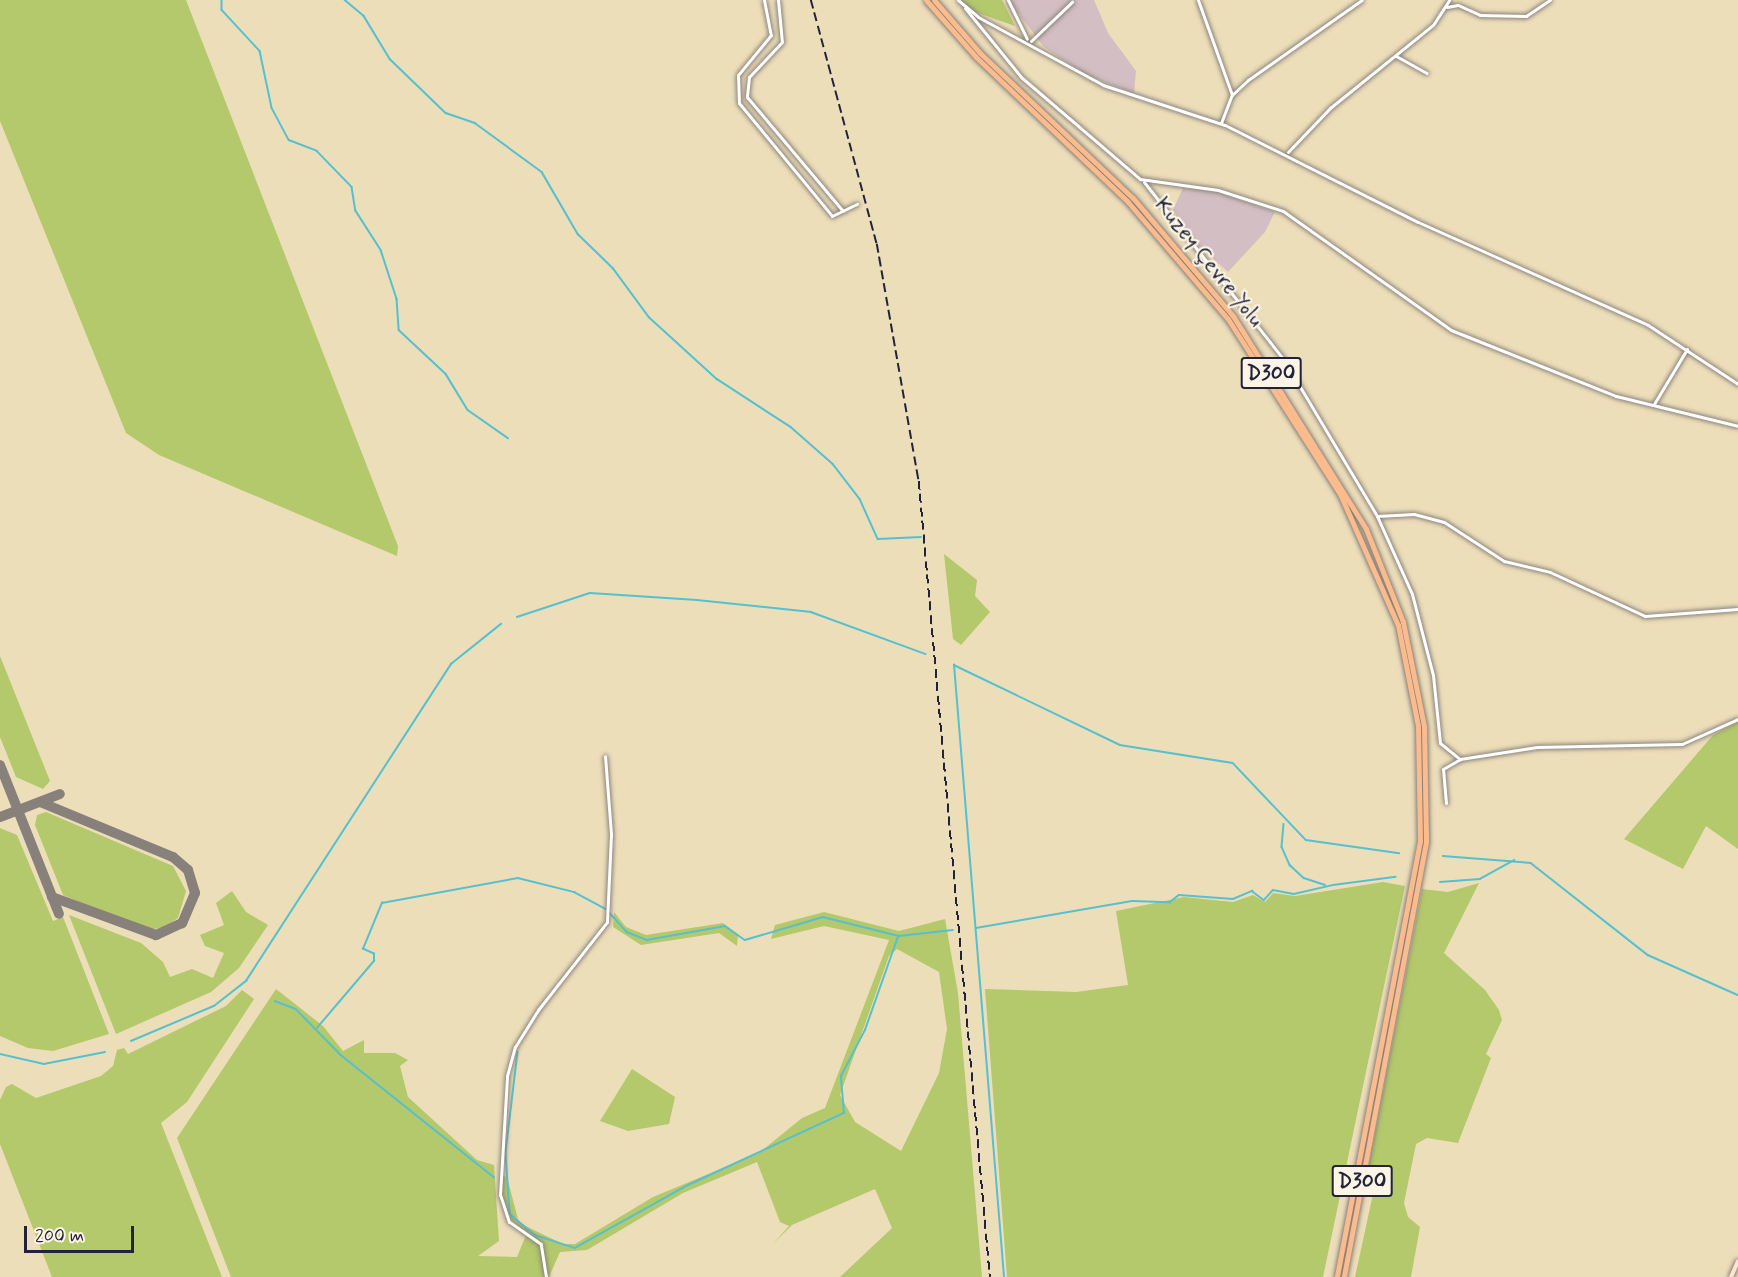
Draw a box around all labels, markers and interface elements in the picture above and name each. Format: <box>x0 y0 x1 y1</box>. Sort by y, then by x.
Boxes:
street label: Kuzey Çevre Yolu <box>1148 193 1268 333</box>
road number: D300 <box>1240 355 1302 391</box>
road number: D300 <box>1330 1163 1394 1199</box>
scale bar <box>27 1214 136 1252</box>
text: 200 m <box>35 1224 84 1248</box>

